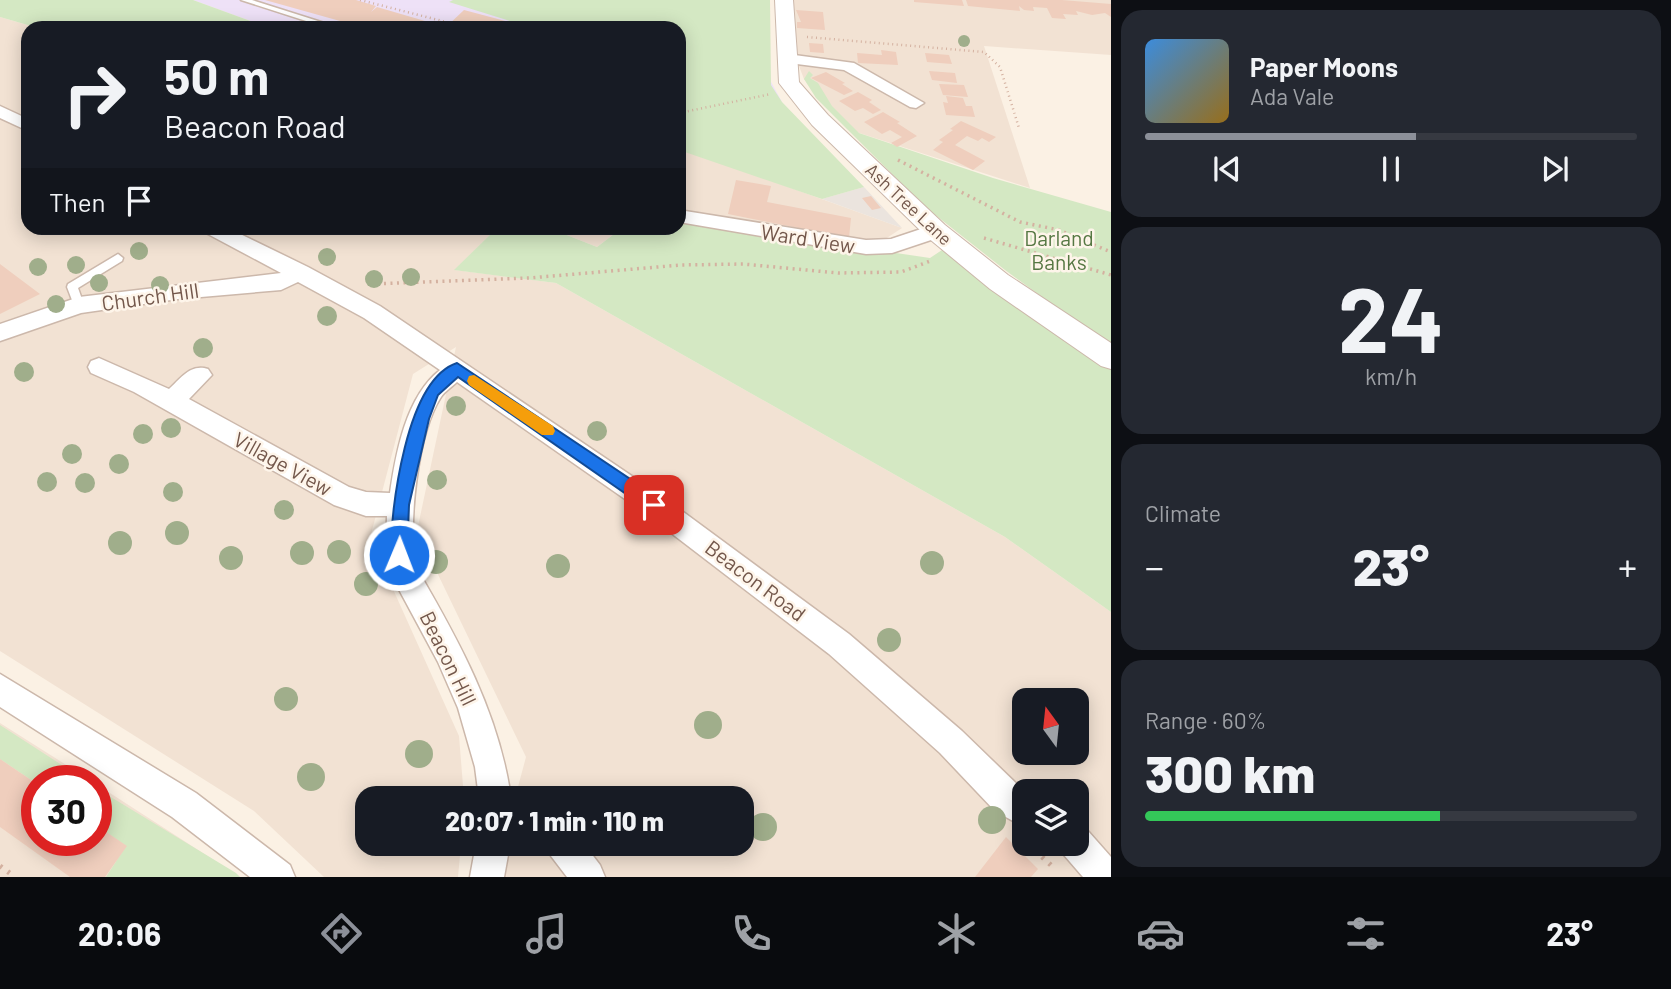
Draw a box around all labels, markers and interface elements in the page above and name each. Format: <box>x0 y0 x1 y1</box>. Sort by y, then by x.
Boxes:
text: 50 m <box>164 46 269 105</box>
icon: right <box>49 49 140 140</box>
text: Paper Moons <box>1250 51 1398 82</box>
text: Ada Vale <box>1250 82 1334 110</box>
text: Beacon Road <box>164 106 346 144</box>
icon: previous <box>1208 150 1246 188</box>
icon: pause <box>1372 150 1410 188</box>
icon: next <box>1536 150 1574 188</box>
street label: Ash Tree Lane <box>861 158 957 250</box>
icon: arrive <box>120 182 158 220</box>
text: Then <box>49 186 106 217</box>
street label: Ward View <box>759 218 857 258</box>
park label: Darland Banks <box>1024 225 1094 274</box>
text: 24 <box>1338 262 1444 371</box>
street label: Church Hill <box>100 277 200 315</box>
text: km/h <box>1365 362 1417 390</box>
street label: Village View <box>229 426 337 500</box>
pin <box>624 475 684 535</box>
icon: arrive <box>635 486 673 524</box>
text: Climate <box>1145 499 1221 527</box>
position arrow <box>362 518 436 592</box>
street label: Beacon Road <box>701 534 811 626</box>
text: 23° <box>1353 534 1429 596</box>
text: − <box>1145 543 1164 589</box>
text: + <box>1618 543 1637 589</box>
street label: Beacon Hill <box>416 607 482 709</box>
north arrow <box>1012 688 1088 765</box>
map controls <box>1012 688 1089 856</box>
text: Range · 60% <box>1145 706 1266 734</box>
text: 300 km <box>1145 741 1315 803</box>
speed limit sign: 30 <box>21 765 112 856</box>
button: layers <box>1012 779 1089 856</box>
text: 20:07 · 1 min · 110 m <box>445 805 664 836</box>
icon: directions <box>317 909 366 958</box>
icon: music <box>522 909 571 958</box>
icon: phone <box>727 909 776 958</box>
icon: climate <box>932 909 981 958</box>
icon: car <box>1136 909 1185 958</box>
icon: filters <box>1341 909 1390 958</box>
text: 20:06 <box>78 914 161 952</box>
text: 23° <box>1546 914 1593 952</box>

